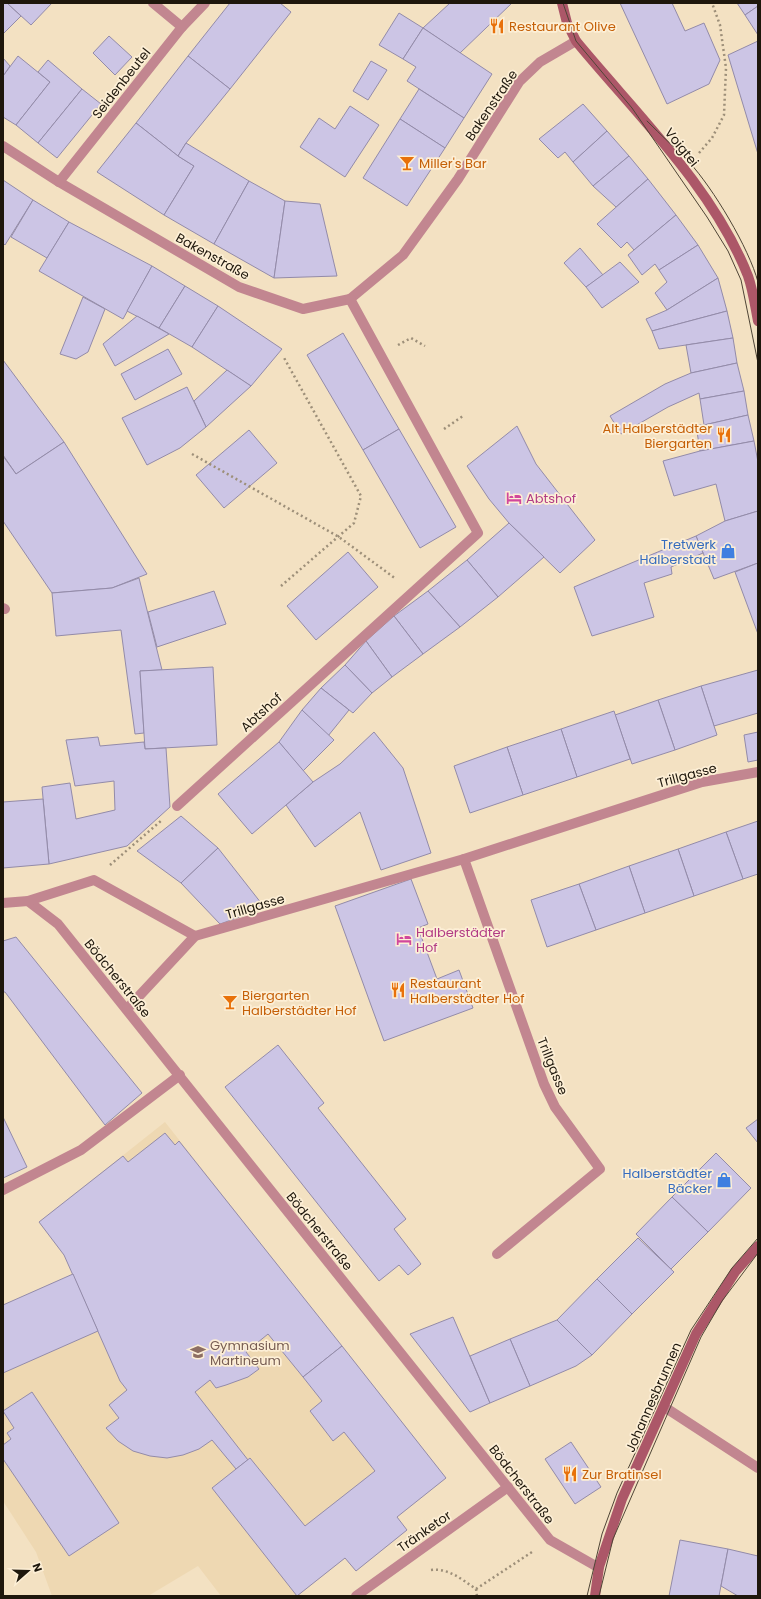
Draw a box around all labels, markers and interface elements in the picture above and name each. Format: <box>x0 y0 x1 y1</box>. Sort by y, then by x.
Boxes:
restaurant icon: Restaurant Olive <box>488 17 506 35</box>
place label: Restaurant Olive <box>509 17 616 36</box>
street label: Seidenbeutel <box>88 44 155 123</box>
street label: Bakenstraße <box>461 66 522 145</box>
street label: Voigtei <box>660 124 703 171</box>
bar icon: Miller's Bar <box>398 154 416 172</box>
place label: Miller's Bar <box>419 154 487 173</box>
street label: Bakenstraße <box>172 228 253 285</box>
place label: Alt Halberstädter Biergarten <box>602 419 712 453</box>
restaurant icon: Alt Halberstädter Biergarten <box>715 426 733 444</box>
hotel icon: Abtshof <box>505 489 523 507</box>
place label: Abtshof <box>526 489 576 508</box>
place label: Tretwerk Halberstadt <box>639 535 716 569</box>
shop icon: Tretwerk Halberstadt <box>719 542 737 560</box>
street label: Abtshof <box>236 689 286 736</box>
street label: Trillgasse <box>655 758 719 793</box>
street label: Trillgasse <box>223 889 287 924</box>
place label: Halberstädter Hof <box>416 923 506 957</box>
hotel icon: Halberstädter Hof <box>395 930 413 948</box>
street label: Bödcherstraße <box>80 935 155 1022</box>
place label: Restaurant Halberstädter Hof <box>410 974 524 1008</box>
restaurant icon: Restaurant Halberstädter Hof <box>389 981 407 999</box>
place label: Biergarten Halberstädter Hof <box>242 986 356 1020</box>
bar icon: Biergarten Halberstädter Hof <box>221 993 239 1011</box>
street label: Trillgasse <box>532 1034 573 1098</box>
place label: Halberstädter Bäcker <box>623 1164 712 1198</box>
shop icon: Halberstädter Bäcker <box>715 1171 733 1189</box>
street label: Bödcherstraße <box>282 1188 357 1275</box>
place label: Gymnasium Martineum <box>210 1336 290 1370</box>
street label: Johannesbrunnen <box>621 1339 686 1455</box>
school or university icon: Gymnasium Martineum <box>189 1343 207 1361</box>
street label: Bödcherstraße <box>484 1441 559 1528</box>
restaurant icon: Zur Bratinsel <box>561 1465 579 1483</box>
place label: Zur Bratinsel <box>582 1465 662 1484</box>
street label: Tränketor <box>394 1506 455 1557</box>
north arrow <box>8 1551 48 1591</box>
text: N <box>28 1561 46 1574</box>

